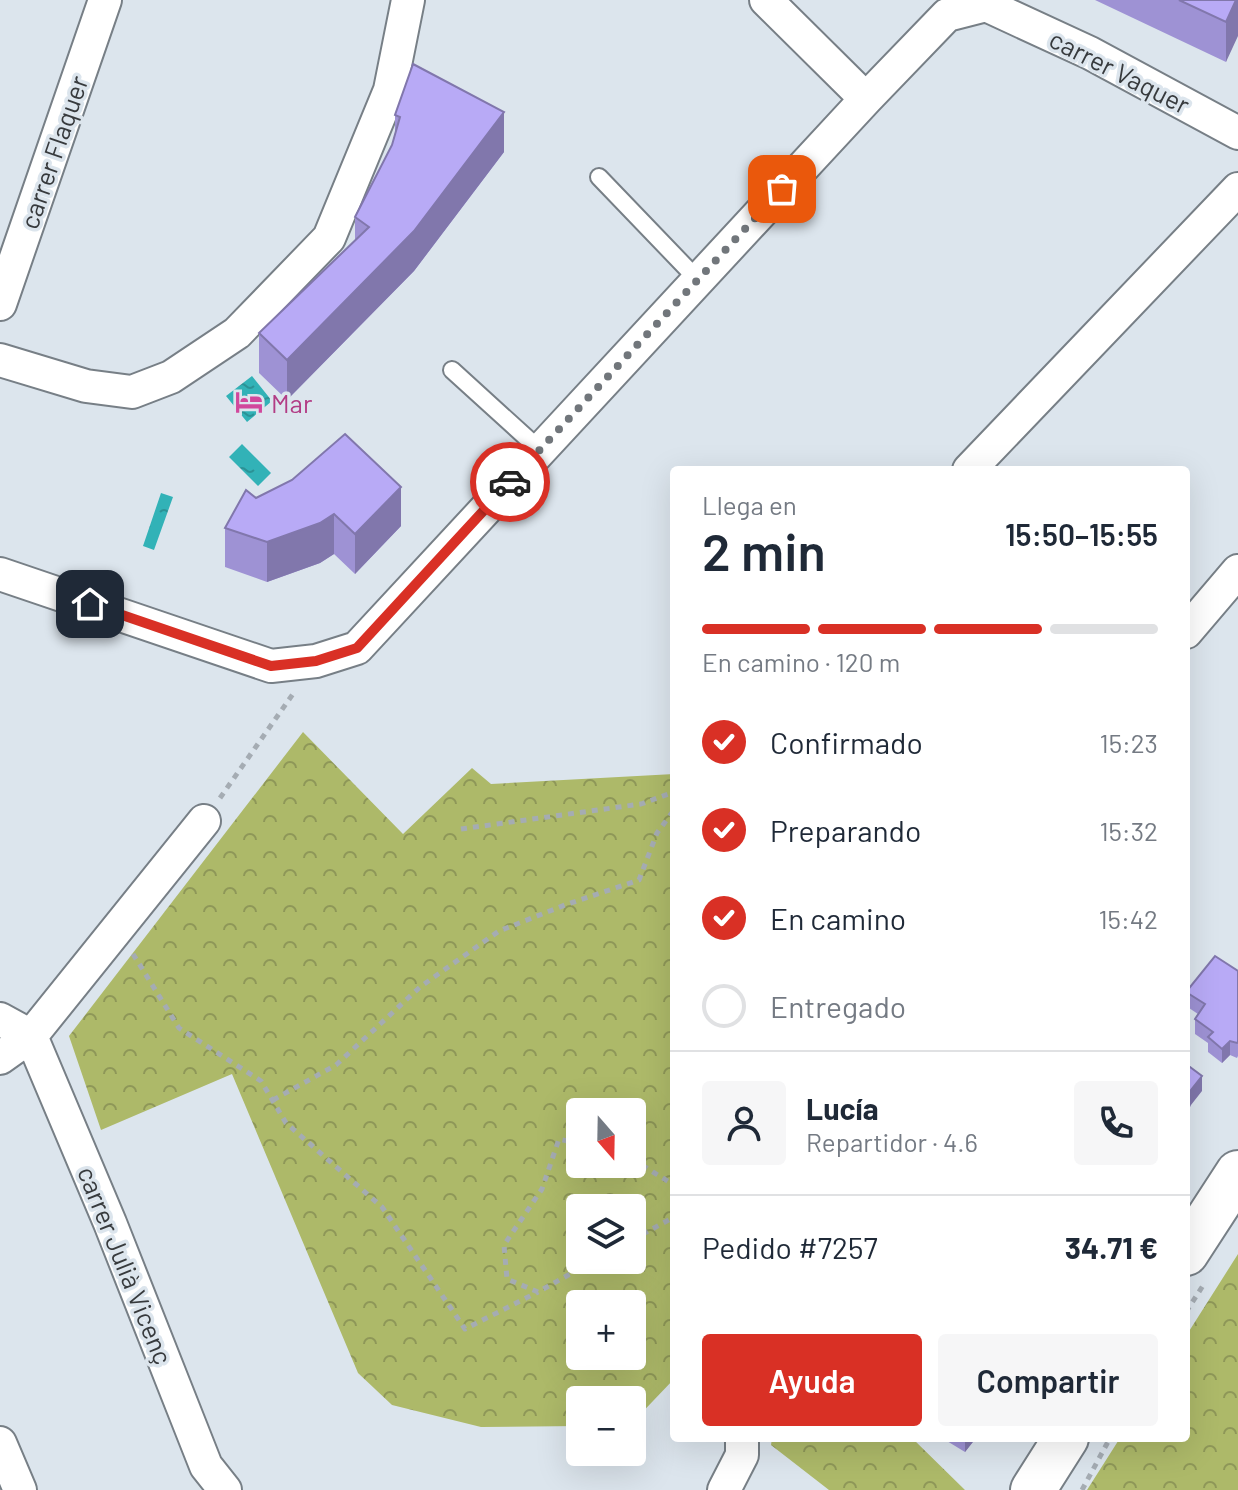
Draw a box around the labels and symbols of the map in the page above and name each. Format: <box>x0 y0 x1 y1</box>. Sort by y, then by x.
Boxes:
street label: carrer Vaquer <box>1045 22 1196 120</box>
street label: carrer Flaquer <box>12 71 94 233</box>
pin <box>748 155 816 223</box>
hotel icon: Mar <box>234 387 264 417</box>
place label: Mar <box>271 387 313 418</box>
courier <box>470 442 550 522</box>
pin <box>56 570 124 638</box>
north arrow <box>566 1098 646 1178</box>
street label: carrer Julià Vicenç <box>72 1161 180 1369</box>

